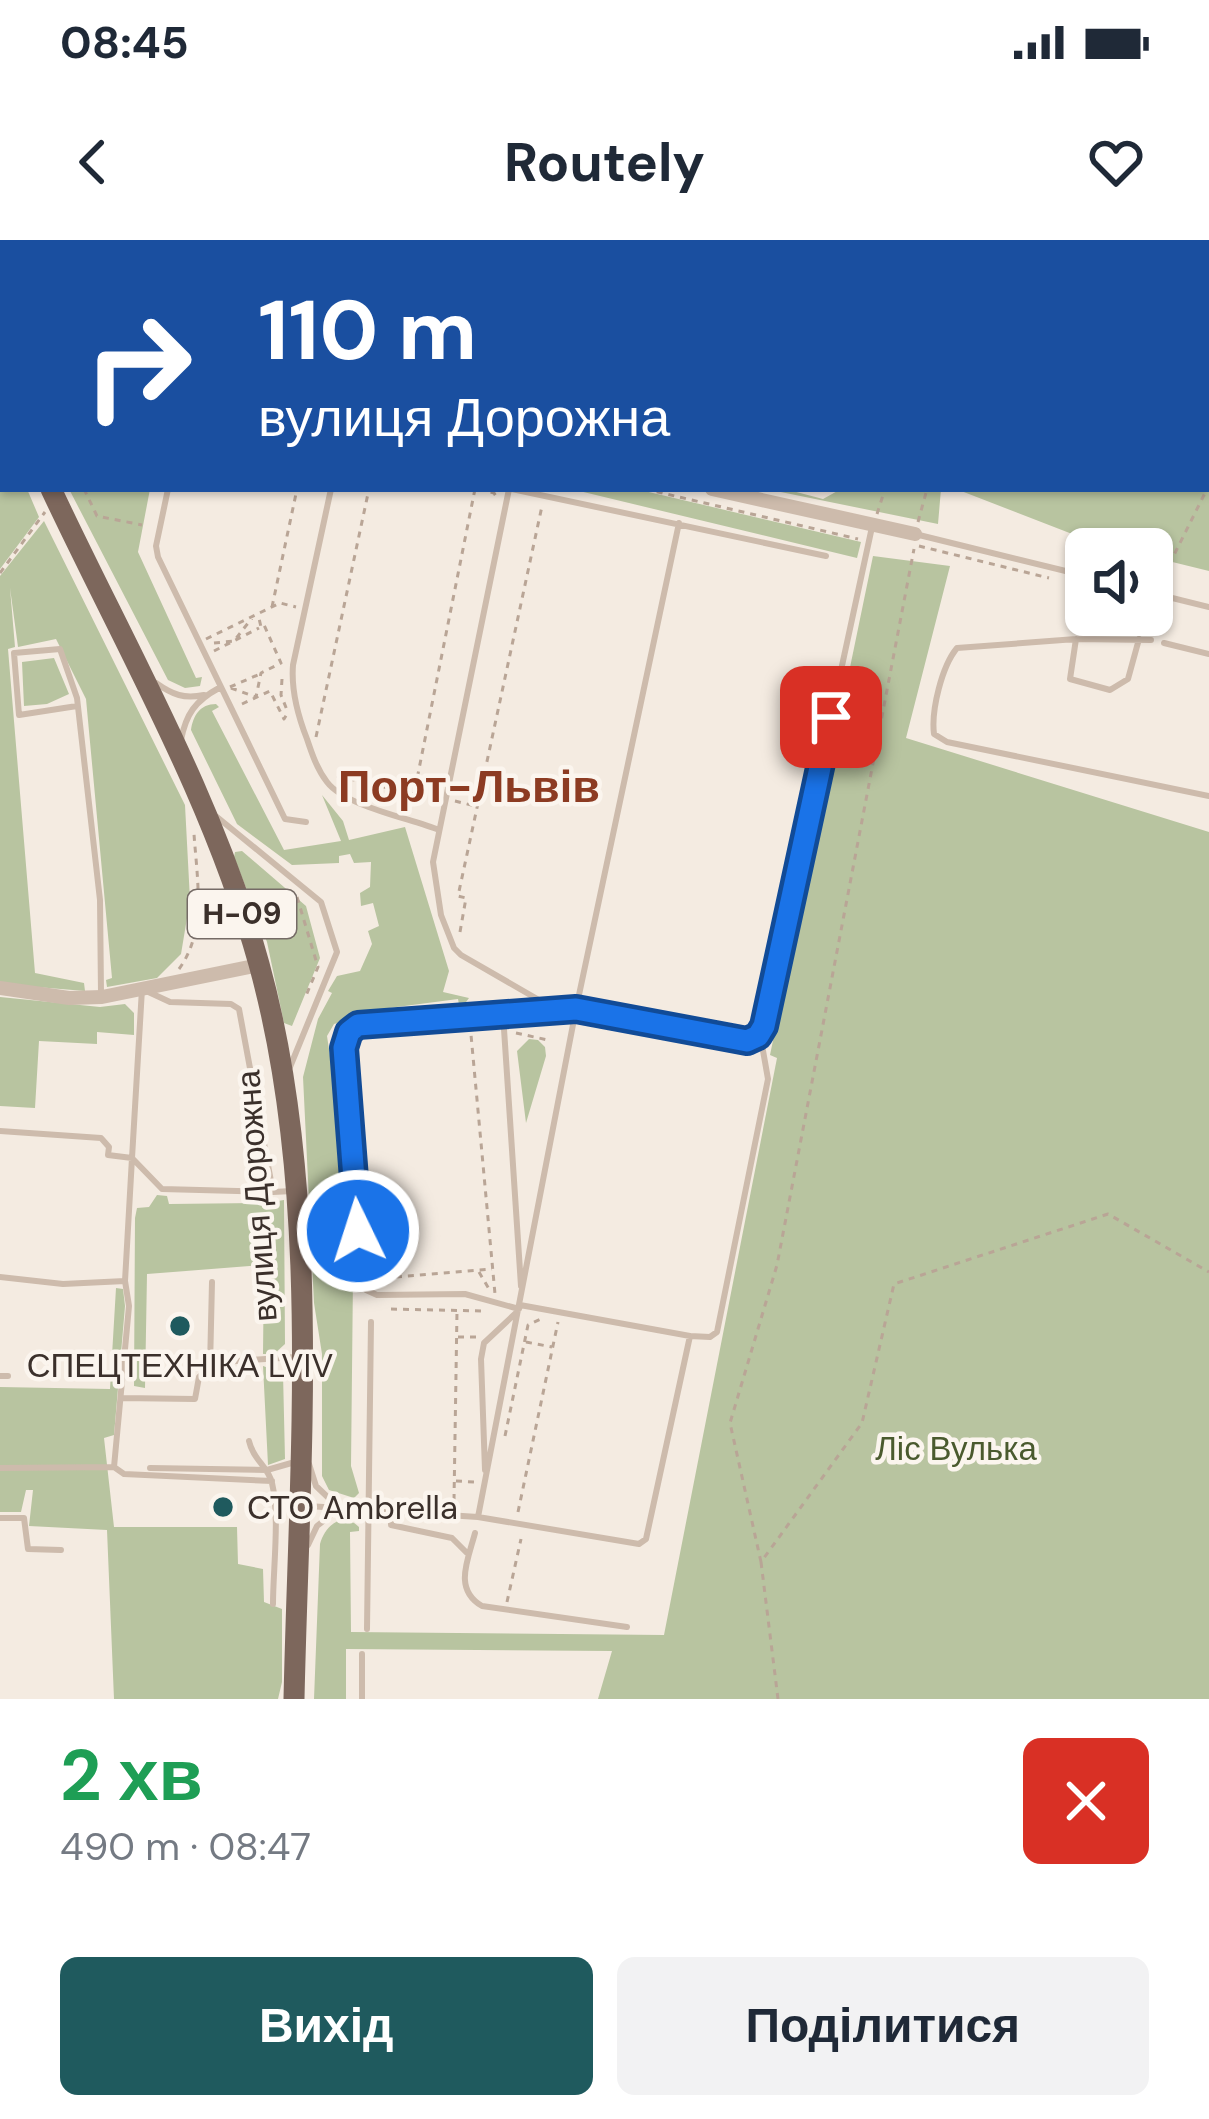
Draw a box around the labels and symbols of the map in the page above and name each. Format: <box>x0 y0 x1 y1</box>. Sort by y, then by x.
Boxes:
pin <box>780 666 882 768</box>
district label: Порт-Львів <box>338 757 600 816</box>
road number: Н-09 <box>188 890 296 938</box>
street label: вулиця Дорожна <box>226 1068 287 1323</box>
position arrow <box>295 1168 421 1294</box>
marker: СПЕЦТЕХНІКА LVIV <box>167 1313 193 1339</box>
place label: СПЕЦТЕХНІКА LVIV <box>27 1344 333 1387</box>
park label: Ліс Вулька <box>875 1427 1037 1470</box>
place label: СТО Ambrella <box>247 1486 458 1529</box>
marker: СТО Ambrella <box>210 1494 236 1520</box>

